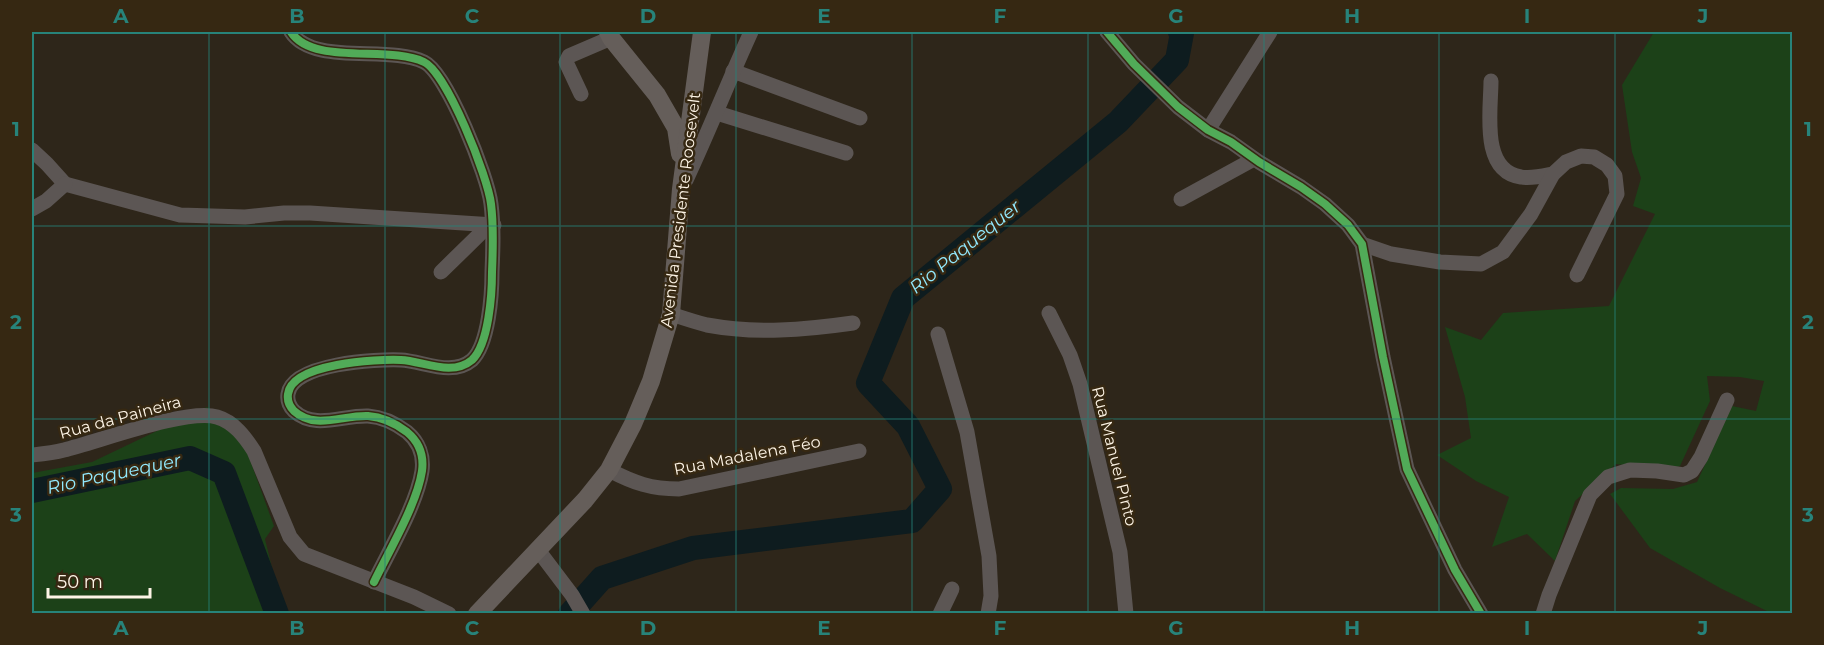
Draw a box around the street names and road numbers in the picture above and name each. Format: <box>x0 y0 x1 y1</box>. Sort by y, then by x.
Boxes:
street label: Avenida Presidente Roosevelt <box>657 91 704 329</box>
street label: Rua Manuel Pinto <box>1088 384 1141 528</box>
street label: Rua da Paineira <box>57 392 183 443</box>
street label: Rua Madalena Féo <box>672 432 822 479</box>

